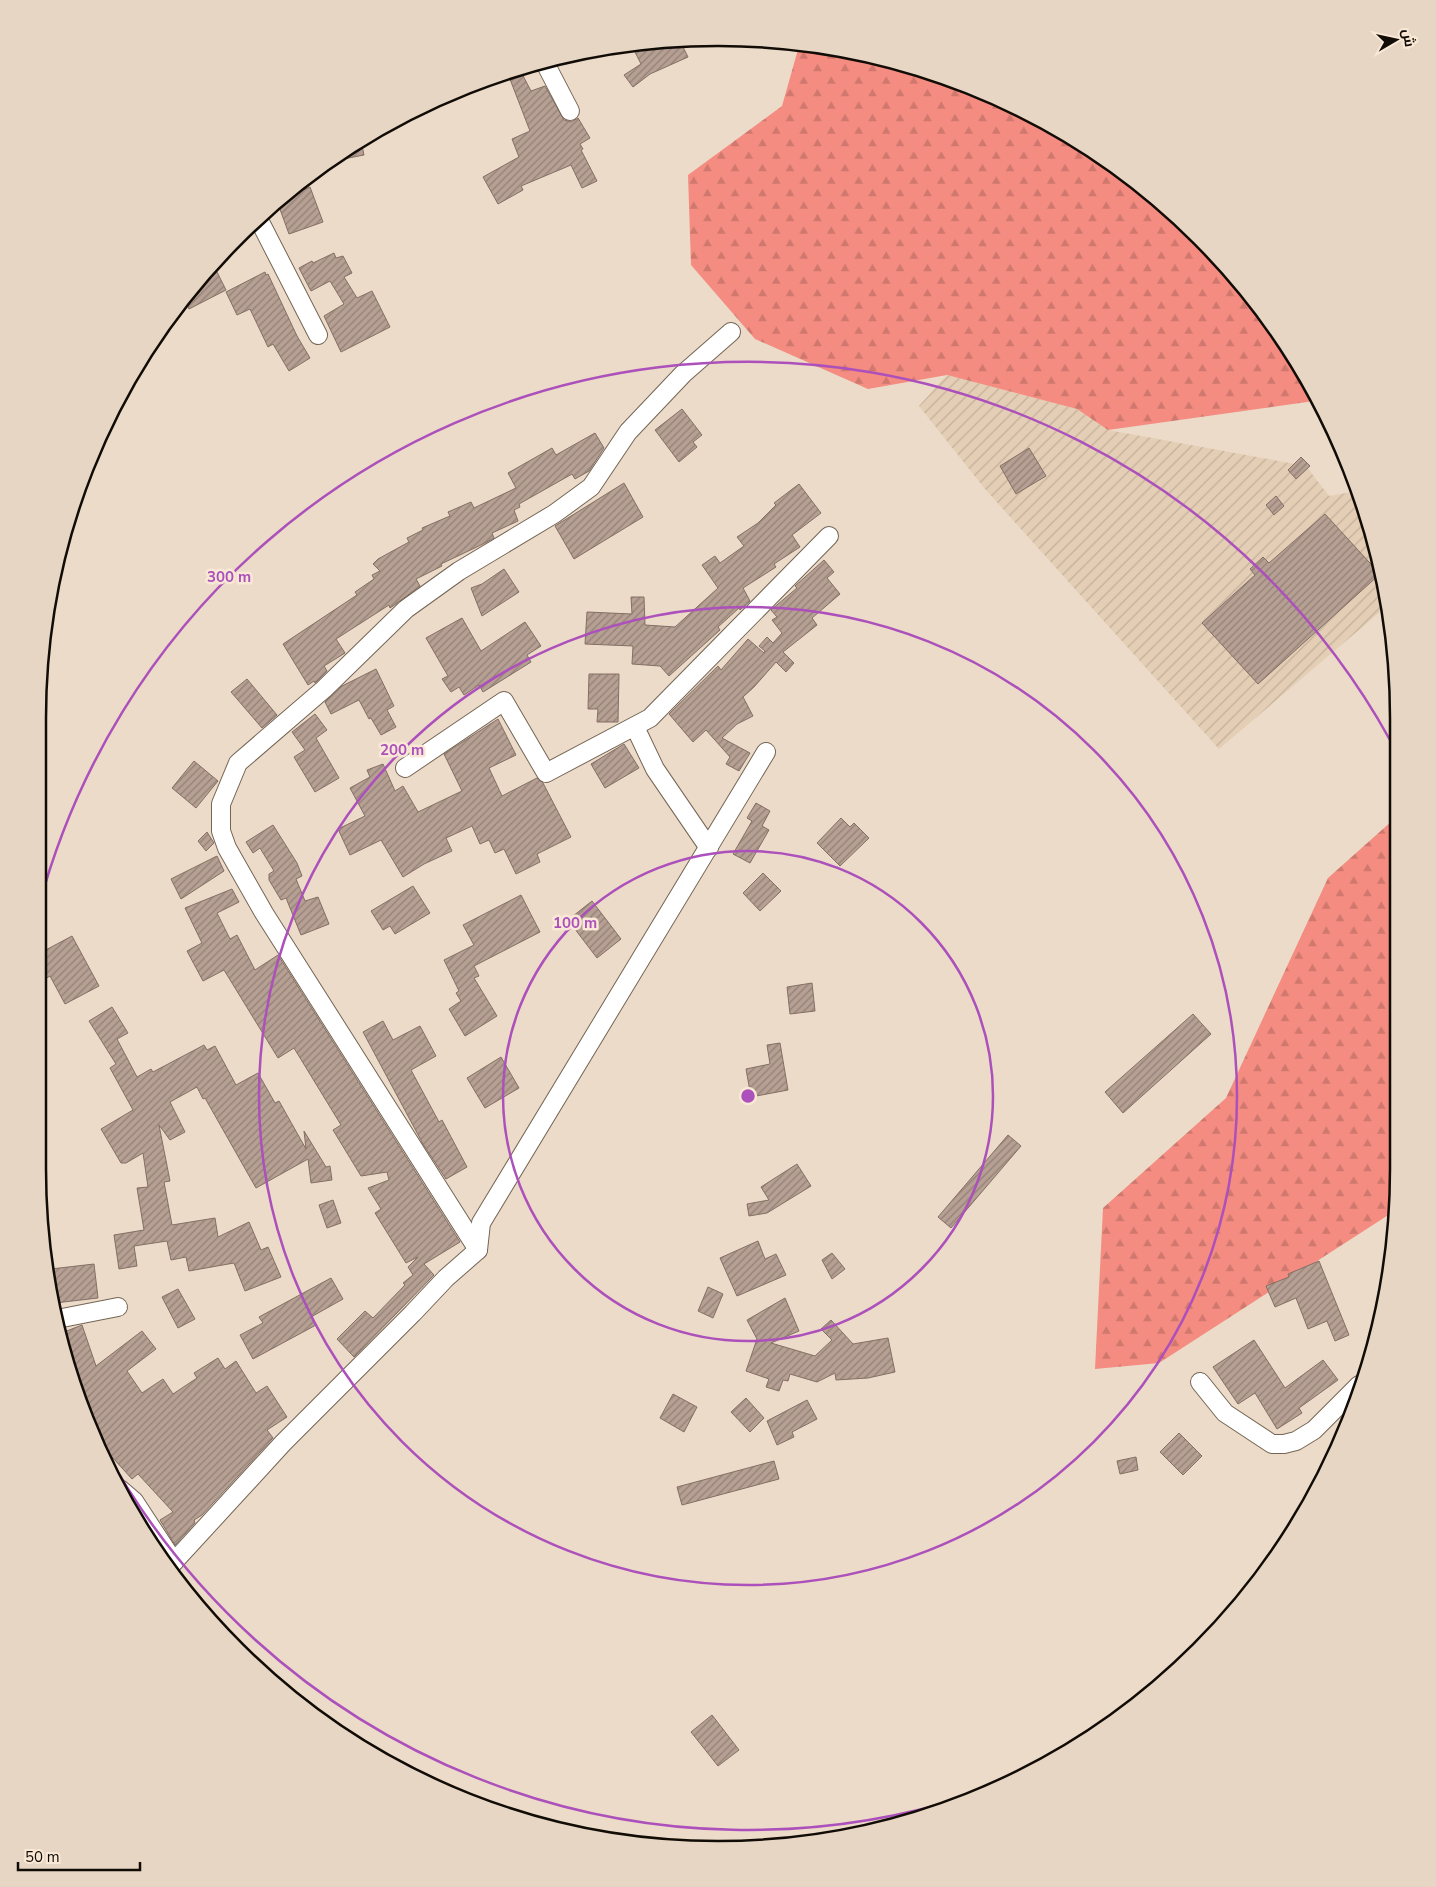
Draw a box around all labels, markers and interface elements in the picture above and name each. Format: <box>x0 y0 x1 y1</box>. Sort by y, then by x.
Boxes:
north arrow <box>1371 15 1421 65</box>
text: ش <box>1398 28 1419 48</box>
text: 300 m <box>207 567 251 587</box>
text: 200 m <box>380 740 424 760</box>
text: 100 m <box>553 913 597 933</box>
centre of rings <box>739 1087 757 1105</box>
scale bar <box>18 1840 140 1872</box>
text: 50 m <box>25 1847 60 1867</box>

